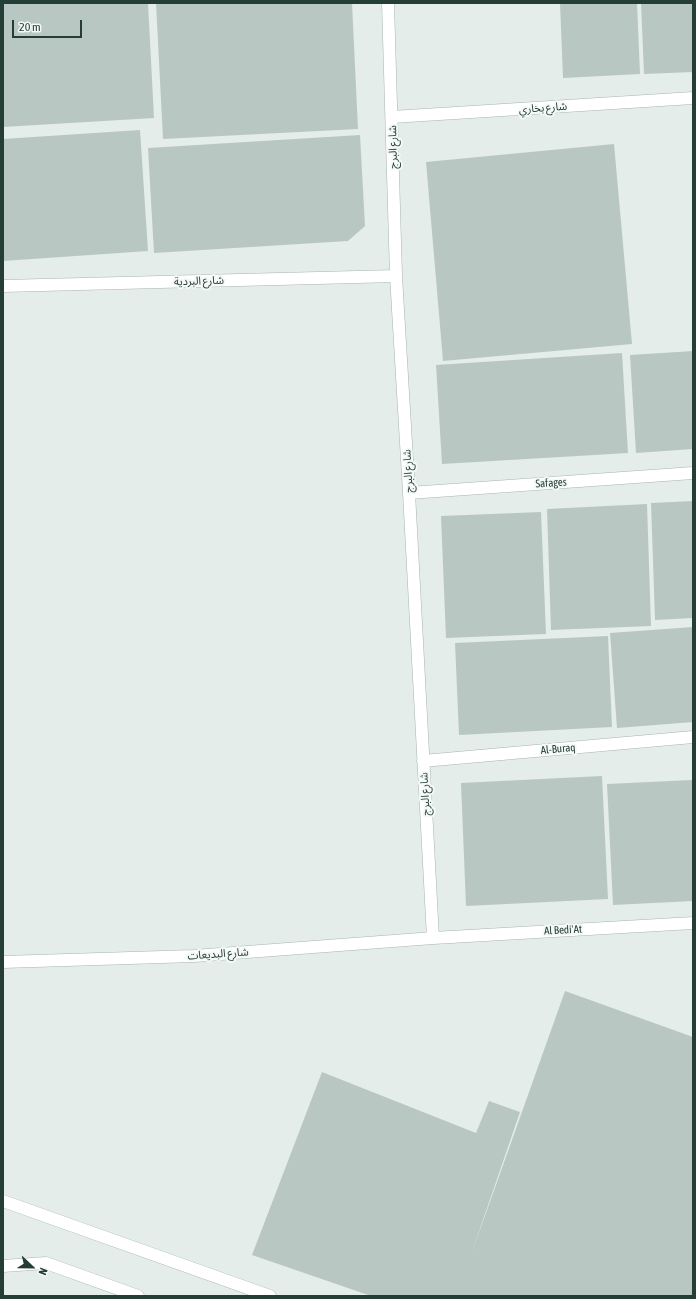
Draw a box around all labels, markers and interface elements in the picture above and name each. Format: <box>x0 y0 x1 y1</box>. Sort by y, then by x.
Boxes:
scale bar <box>14 12 84 38</box>
text: 20 m <box>19 20 41 34</box>
street label: شارع بخاري <box>518 100 568 116</box>
street label: شارع البرج <box>386 125 400 169</box>
street label: شارع البردية <box>174 274 224 288</box>
street label: شارع البرج <box>400 449 416 493</box>
street label: Safages <box>535 475 567 491</box>
street label: Al-Buraq <box>540 741 576 757</box>
street label: شارع البرج <box>417 772 433 816</box>
street label: Al Bedi'At <box>544 922 582 938</box>
street label: شارع البديعات <box>187 945 249 963</box>
north arrow <box>12 1247 52 1287</box>
text: N <box>36 1266 50 1277</box>

